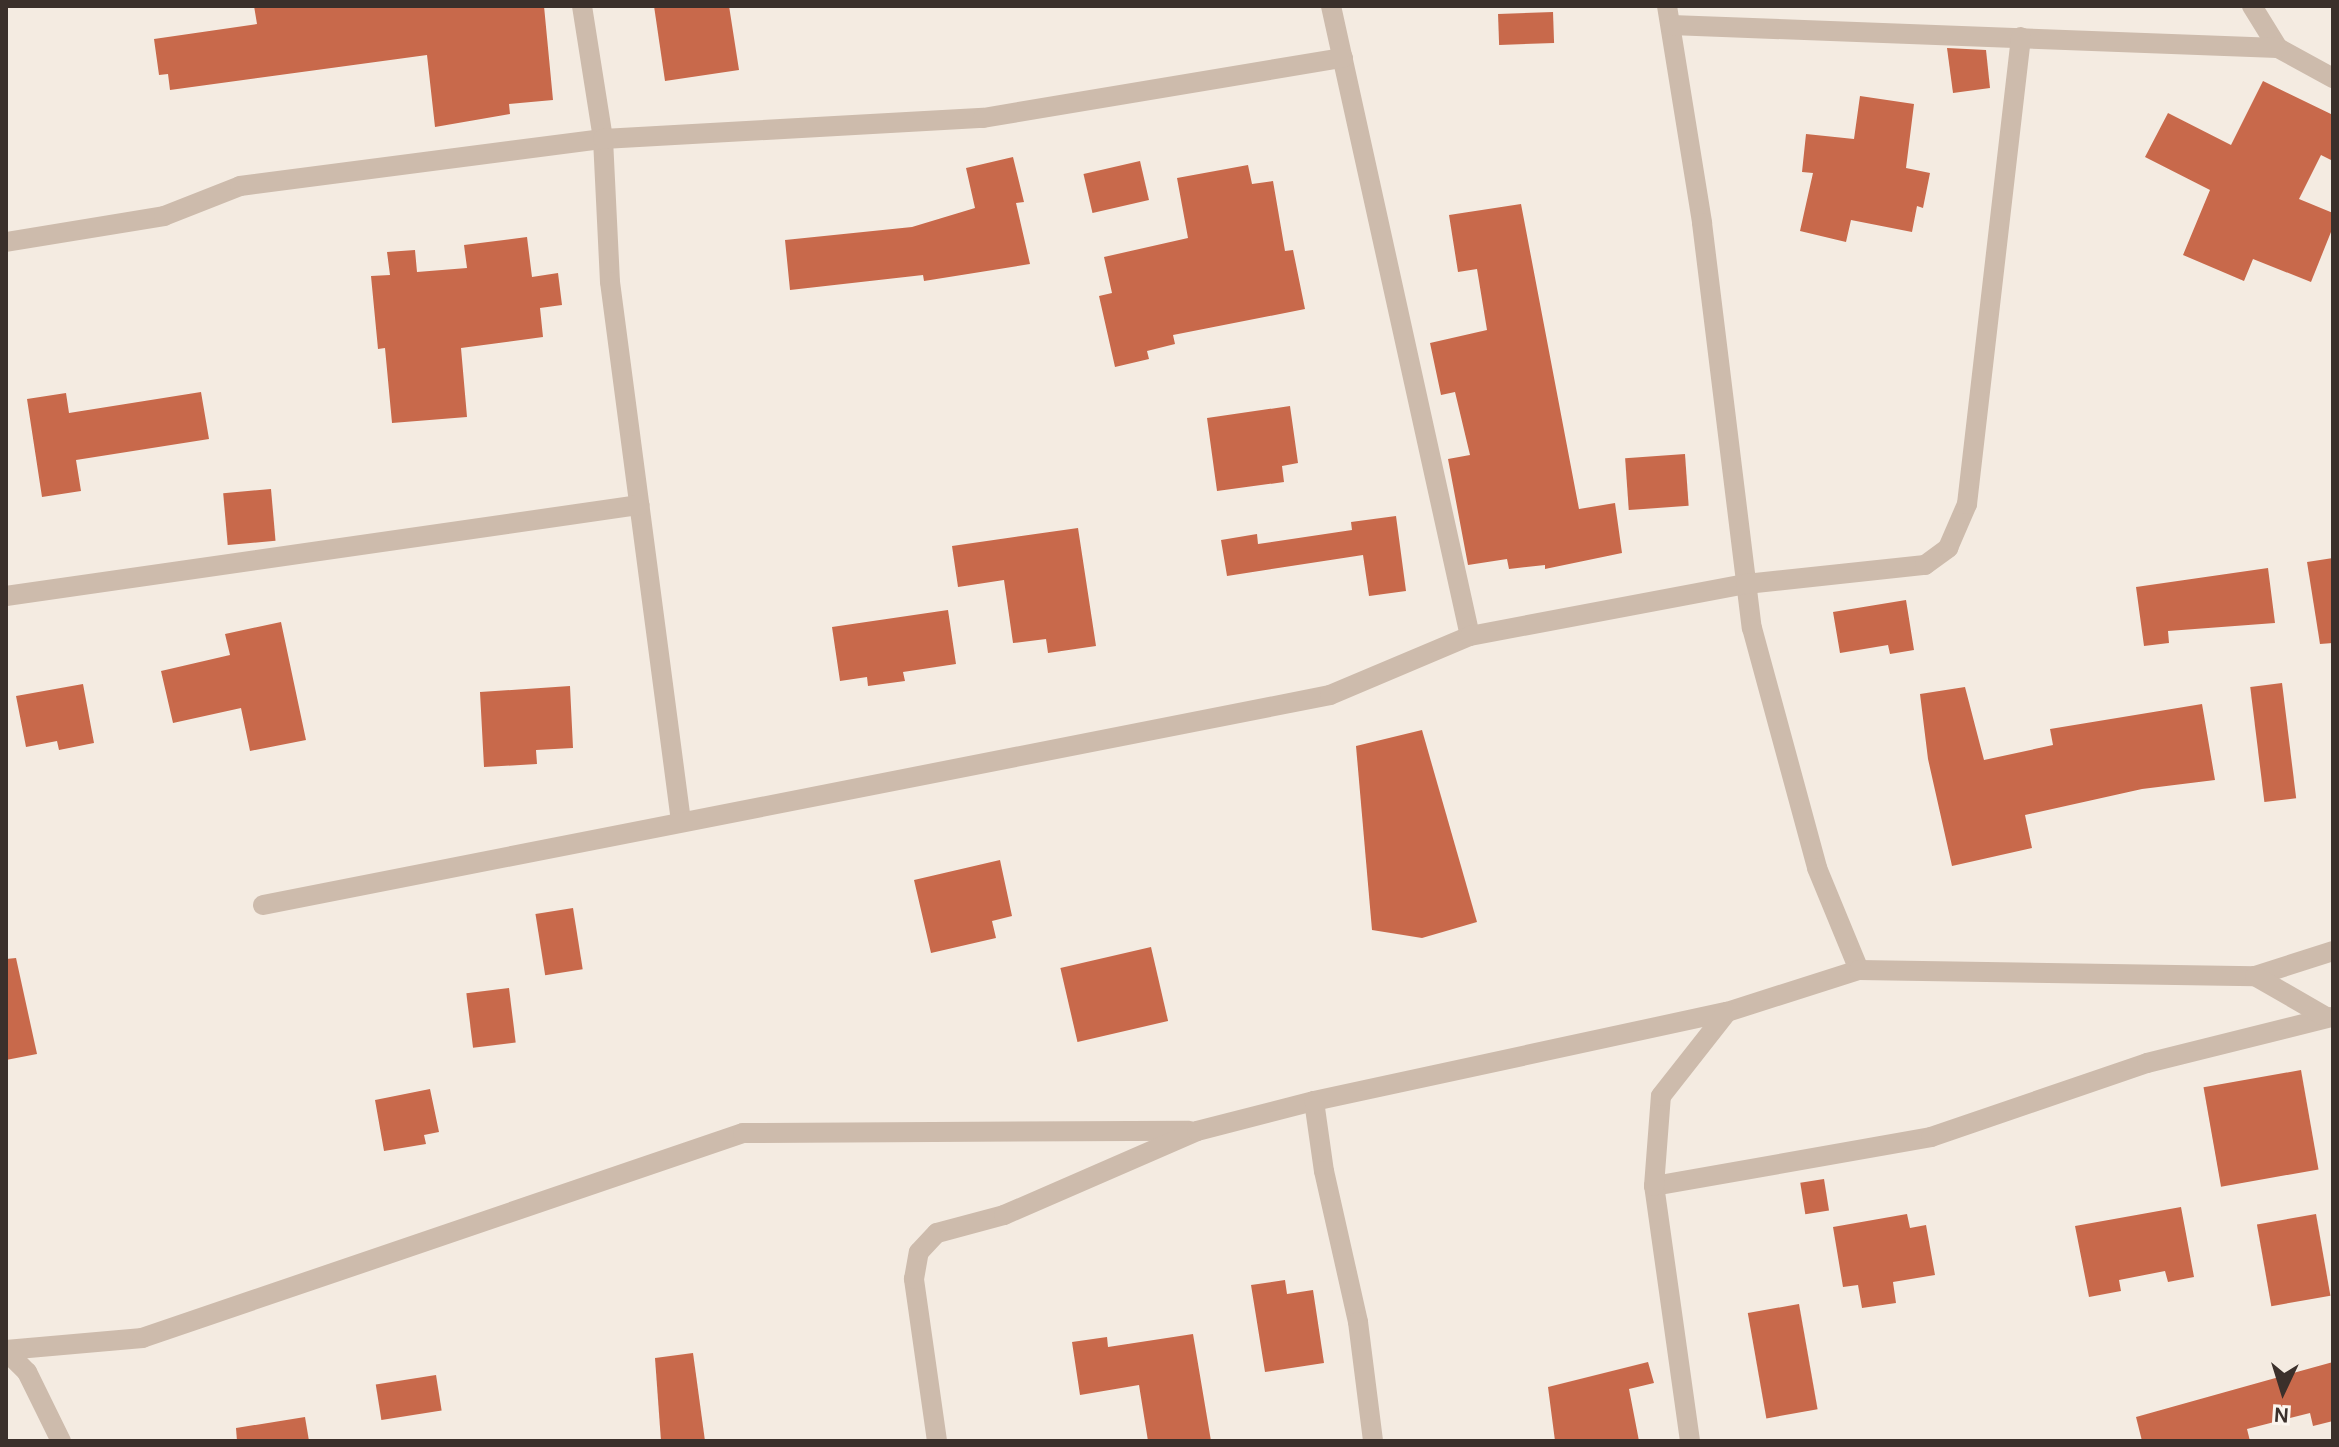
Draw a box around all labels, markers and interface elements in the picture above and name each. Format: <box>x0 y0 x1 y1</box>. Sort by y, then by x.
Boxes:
north arrow <box>2243 1351 2323 1431</box>
text: N <box>2273 1401 2290 1428</box>

